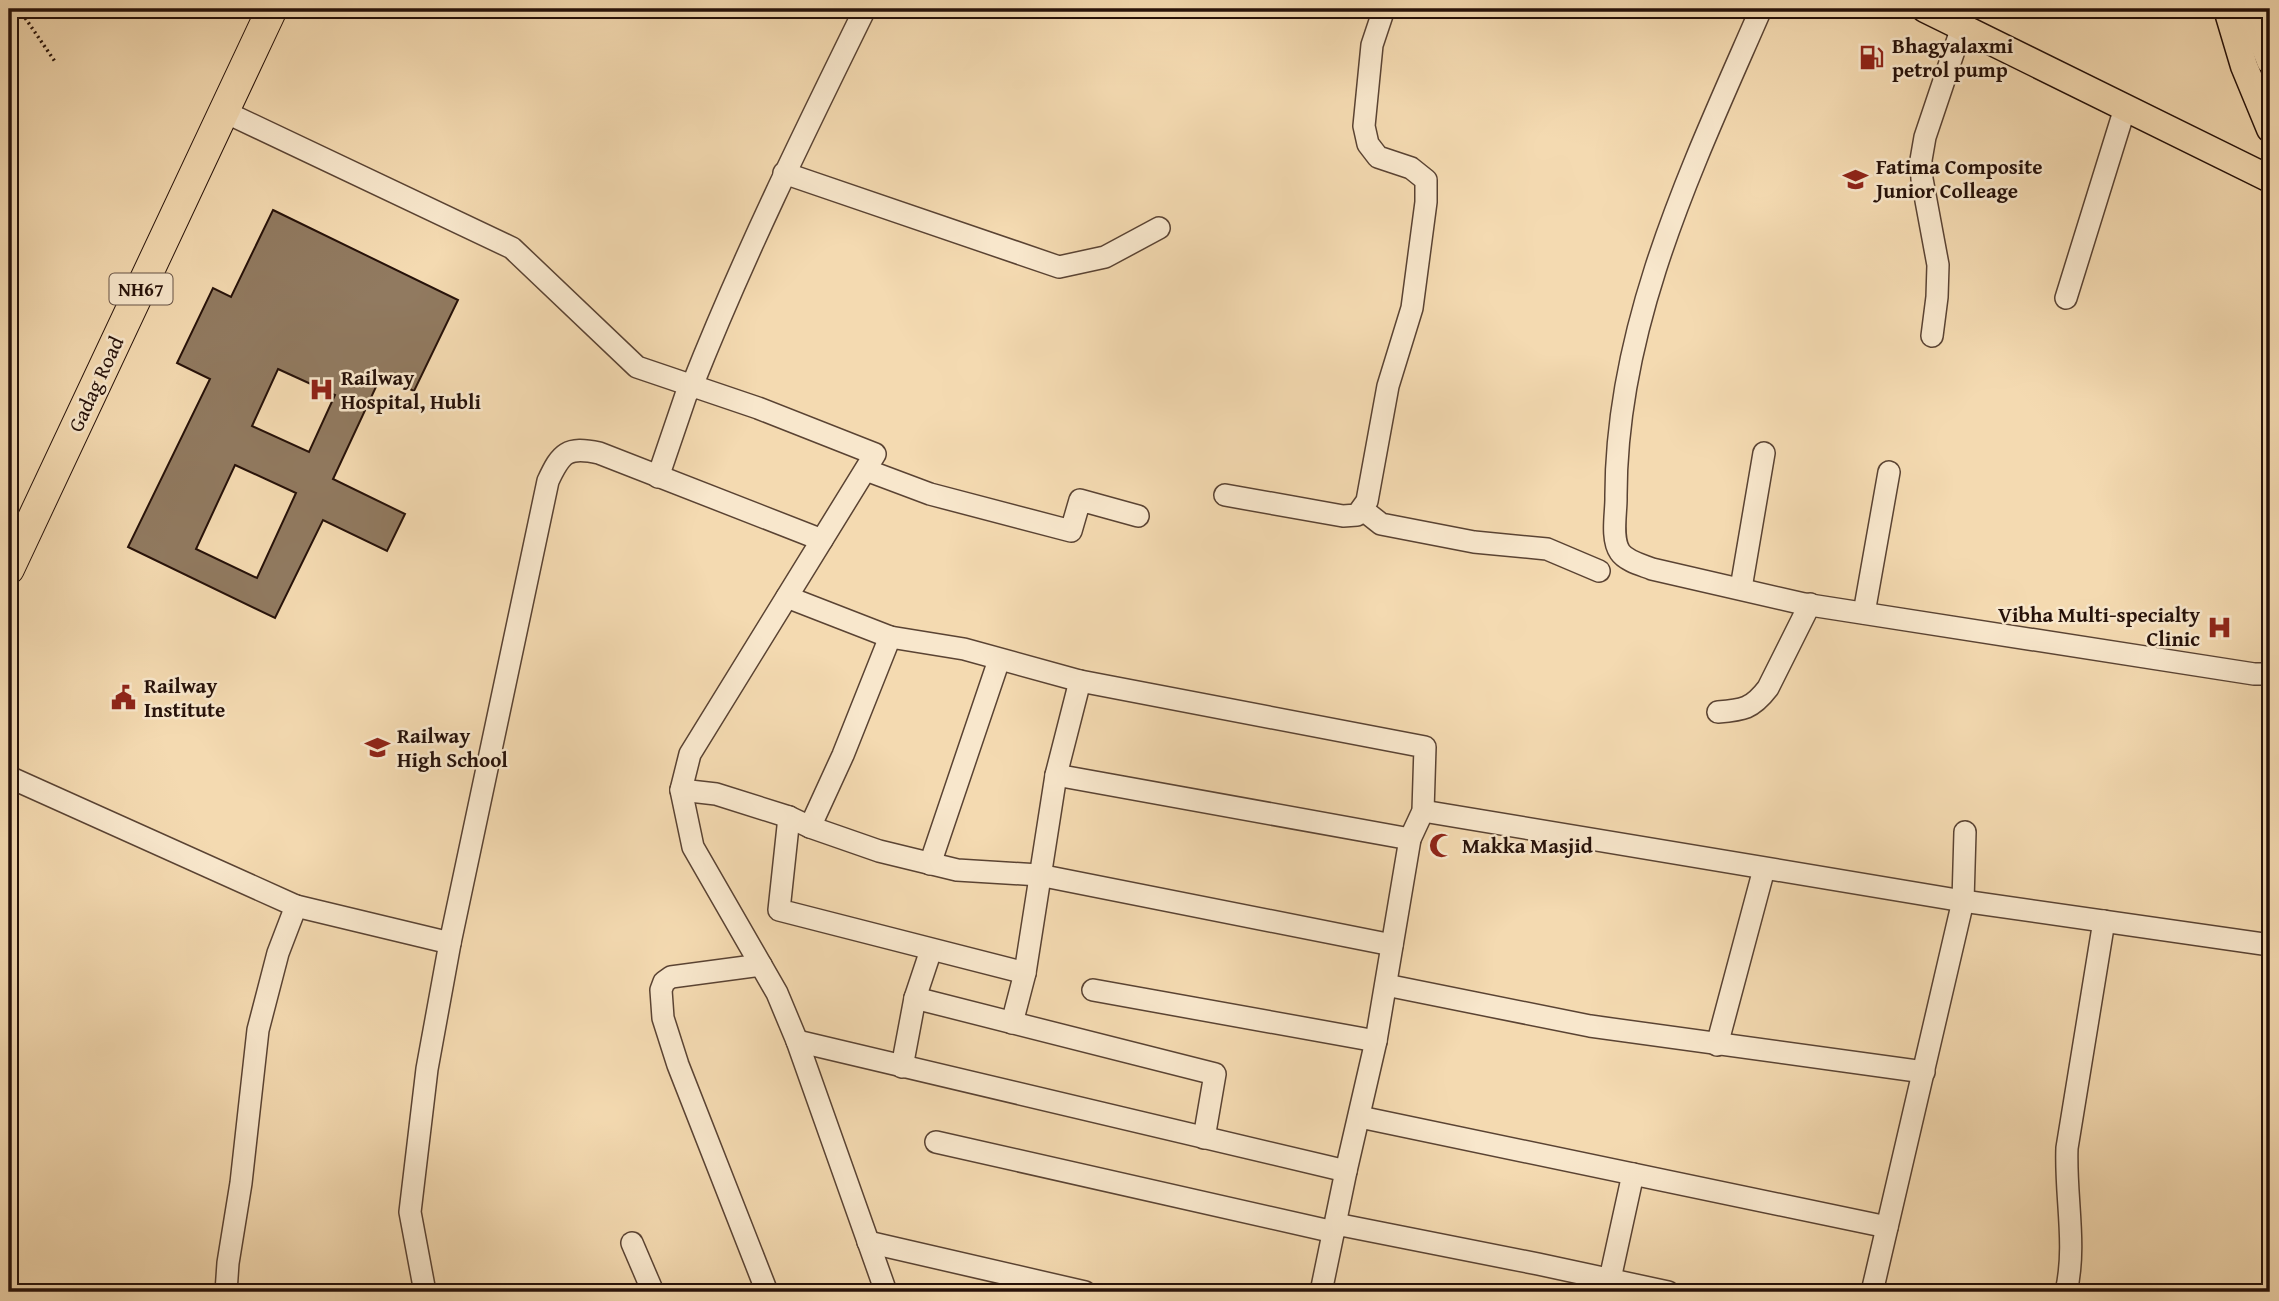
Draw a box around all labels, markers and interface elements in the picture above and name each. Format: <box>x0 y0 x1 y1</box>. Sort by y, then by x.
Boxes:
place label: Bhagyalaxmi petrol pump <box>1892 30 2014 85</box>
fuel station icon: Bhagyalaxmi petrol pump <box>1858 44 1886 72</box>
place label: Fatima Composite Junior Colleage <box>1873 151 2043 206</box>
school or university icon: Fatima Composite Junior Colleage <box>1842 165 1870 193</box>
road number: NH67 <box>110 274 172 304</box>
street label: Gadag Road <box>60 330 132 437</box>
place label: Railway Hospital, Hubli <box>341 362 482 417</box>
hospital icon: Railway Hospital, Hubli <box>307 376 335 404</box>
place label: Vibha Multi-specialty Clinic <box>1998 599 2200 654</box>
hospital icon: Vibha Multi-specialty Clinic <box>2206 613 2234 641</box>
place label: Railway Institute <box>144 670 225 725</box>
public building icon: Railway Institute <box>110 684 138 712</box>
place label: Railway High School <box>397 720 508 775</box>
school or university icon: Railway High School <box>363 734 391 762</box>
place label: Makka Masjid <box>1462 830 1593 861</box>
mosque icon: Makka Masjid <box>1428 832 1456 860</box>

